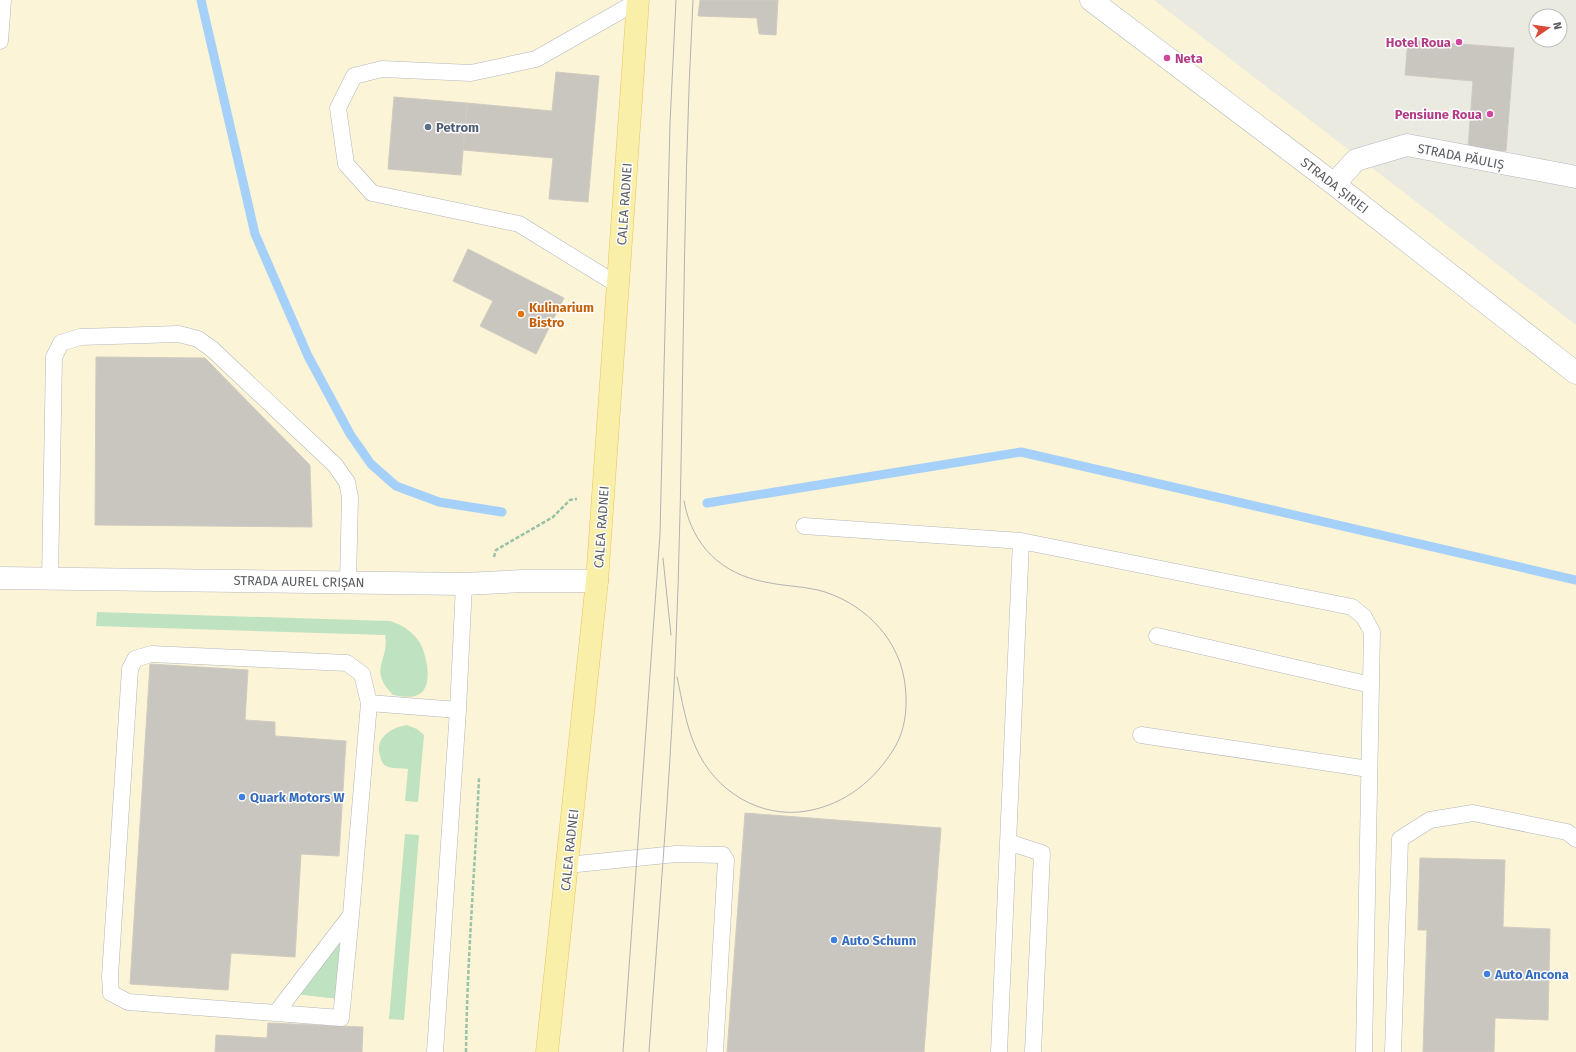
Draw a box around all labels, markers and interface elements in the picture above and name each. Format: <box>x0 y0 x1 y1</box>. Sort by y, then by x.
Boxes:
north arrow <box>1528 8 1568 48</box>
text: N <box>1550 21 1564 31</box>
place label: Hotel Roua <box>1386 35 1451 50</box>
marker: Hotel Roua <box>1454 37 1464 47</box>
place label: Neta <box>1175 51 1203 66</box>
marker: Neta <box>1162 53 1172 63</box>
place label: Pensiune Roua <box>1395 107 1482 122</box>
marker: Pensiune Roua <box>1485 109 1495 119</box>
place label: Petrom <box>436 120 479 135</box>
marker: Petrom <box>423 122 433 132</box>
street label: STRADA PĂULIȘ <box>1416 141 1506 173</box>
street label: STRADA ȘIRIEI <box>1297 154 1371 217</box>
street label: CALEA RADNEI <box>614 162 635 246</box>
place label: Kulinarium Bistro <box>529 300 594 330</box>
marker: Kulinarium Bistro <box>516 309 526 319</box>
street label: CALEA RADNEI <box>591 485 612 569</box>
street label: STRADA AUREL CRIȘAN <box>233 573 365 591</box>
place label: Quark Motors W <box>250 790 345 805</box>
marker: Quark Motors W <box>237 792 247 802</box>
street label: CALEA RADNEI <box>558 808 581 892</box>
place label: Auto Schunn <box>841 933 916 948</box>
marker: Auto Schunn <box>829 935 839 945</box>
place label: Auto Ancona <box>1494 967 1569 982</box>
marker: Auto Ancona <box>1482 969 1492 979</box>

